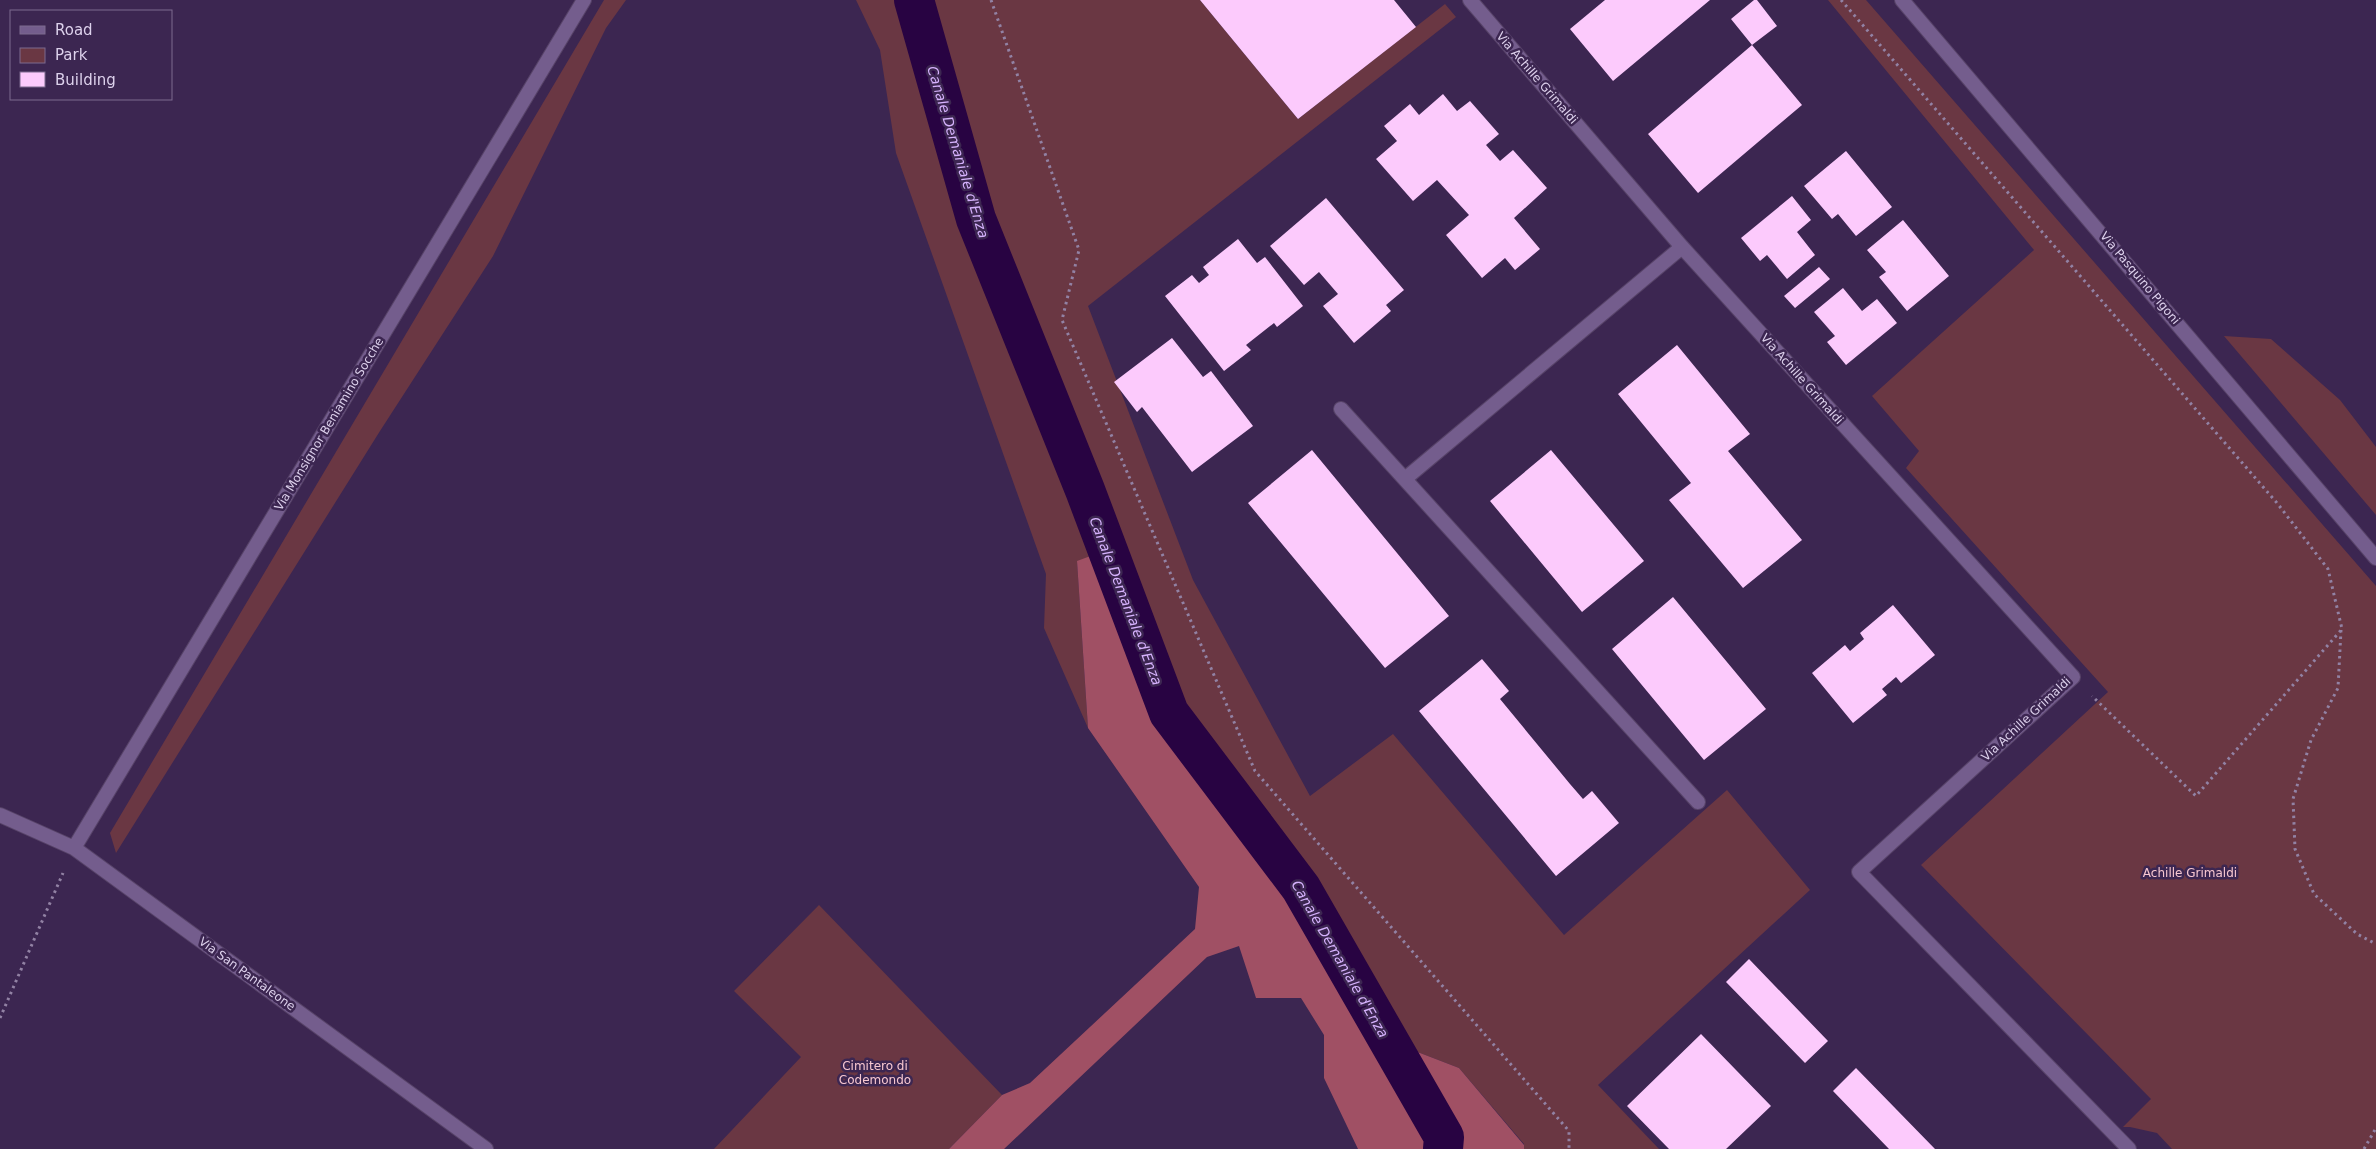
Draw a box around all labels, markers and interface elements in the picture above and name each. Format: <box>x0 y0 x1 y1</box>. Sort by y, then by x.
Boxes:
legend <box>10 10 172 100</box>
text: Road <box>55 21 93 39</box>
street label: Via Achille Grimaldi <box>1493 29 1581 127</box>
text: Park <box>55 46 88 64</box>
water label: Canale Demaniale d'Enza <box>924 64 992 240</box>
text: Building <box>55 71 116 89</box>
street label: Via Pasquino Pigoni <box>2097 229 2183 327</box>
street label: Via Achille Grimaldi <box>1758 331 1846 427</box>
street label: Via Monsignor Beniamino Socche <box>272 335 386 513</box>
water label: Canale Demaniale d'Enza <box>1086 515 1166 687</box>
street label: Via Achille Grimaldi <box>1979 674 2073 764</box>
park label: Achille Grimaldi <box>2143 866 2237 880</box>
water label: Canale Demaniale d'Enza <box>1288 877 1392 1041</box>
street label: Via San Pantaleone <box>196 934 298 1014</box>
park label: Cimitero di Codemondo <box>839 1059 911 1087</box>

